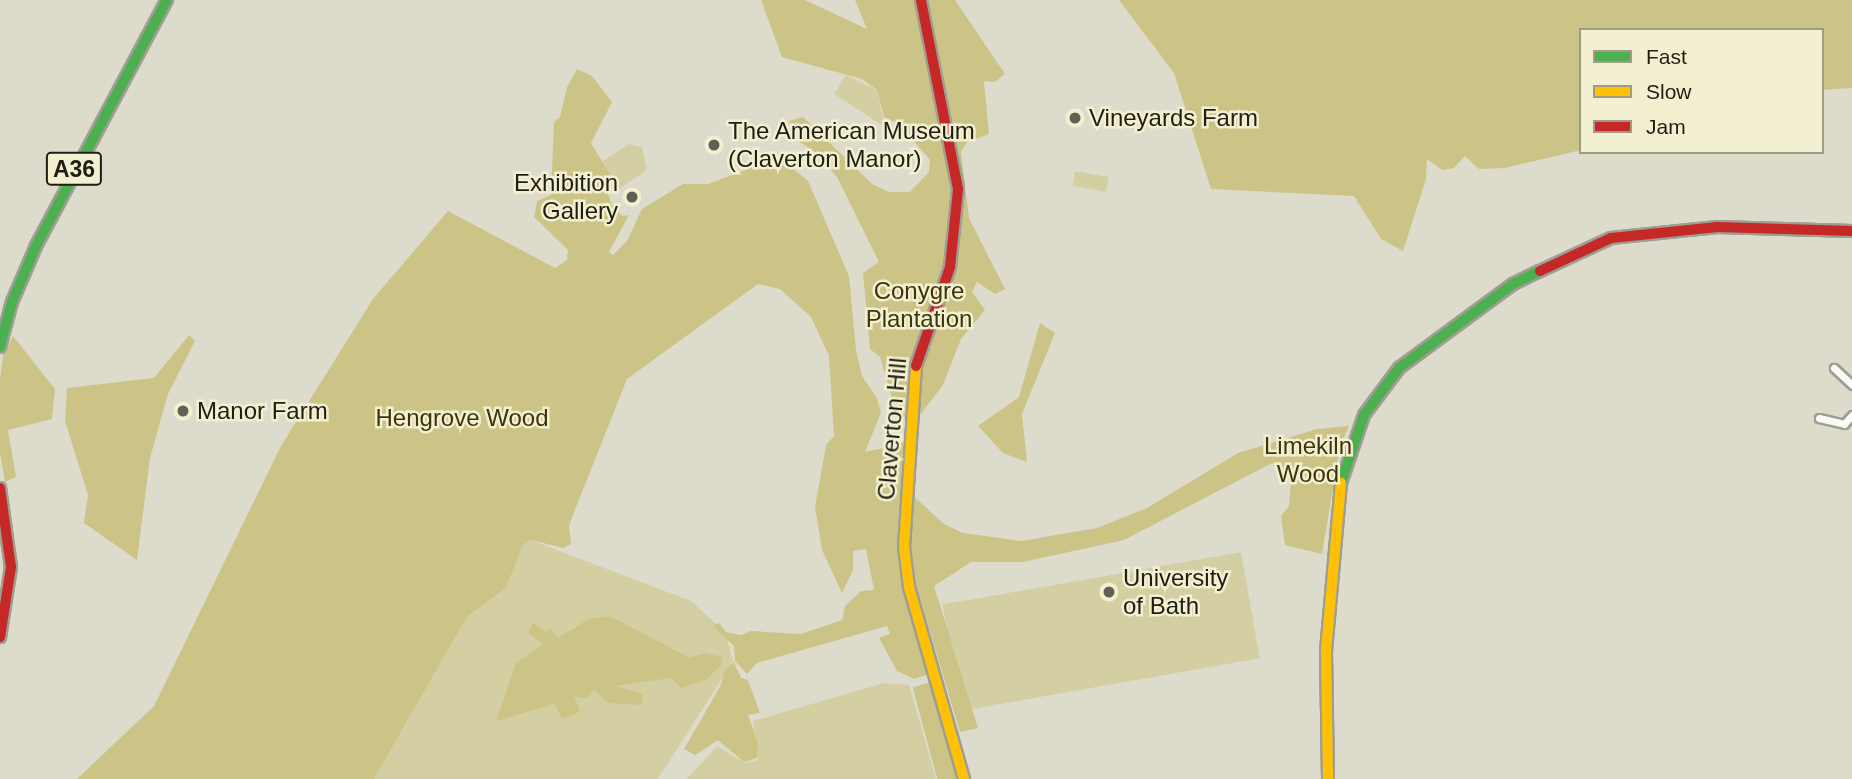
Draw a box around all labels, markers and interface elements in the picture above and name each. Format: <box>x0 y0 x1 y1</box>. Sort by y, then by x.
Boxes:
legend <box>1579 28 1824 154</box>
text: Fast <box>1646 45 1687 68</box>
text: Slow <box>1646 80 1692 103</box>
place label: Vineyards Farm <box>1089 104 1258 132</box>
marker: Vineyards Farm <box>1067 110 1083 126</box>
text: Jam <box>1646 115 1686 138</box>
place label: The American Museum (Claverton Manor) <box>728 117 976 173</box>
marker: The American Museum (Claverton Manor) <box>706 137 722 153</box>
road number: A36 <box>44 150 104 188</box>
place label: Exhibition Gallery <box>514 169 618 225</box>
marker: Exhibition Gallery <box>624 189 640 205</box>
park label: Conygre Plantation <box>866 277 972 333</box>
street label: Claverton Hill <box>871 357 913 501</box>
place label: Manor Farm <box>197 397 328 425</box>
marker: Manor Farm <box>175 403 191 419</box>
park label: Hengrove Wood <box>376 404 548 432</box>
park label: Limekiln Wood <box>1264 432 1352 488</box>
place label: University of Bath <box>1123 564 1228 620</box>
marker: University of Bath <box>1101 584 1117 600</box>

